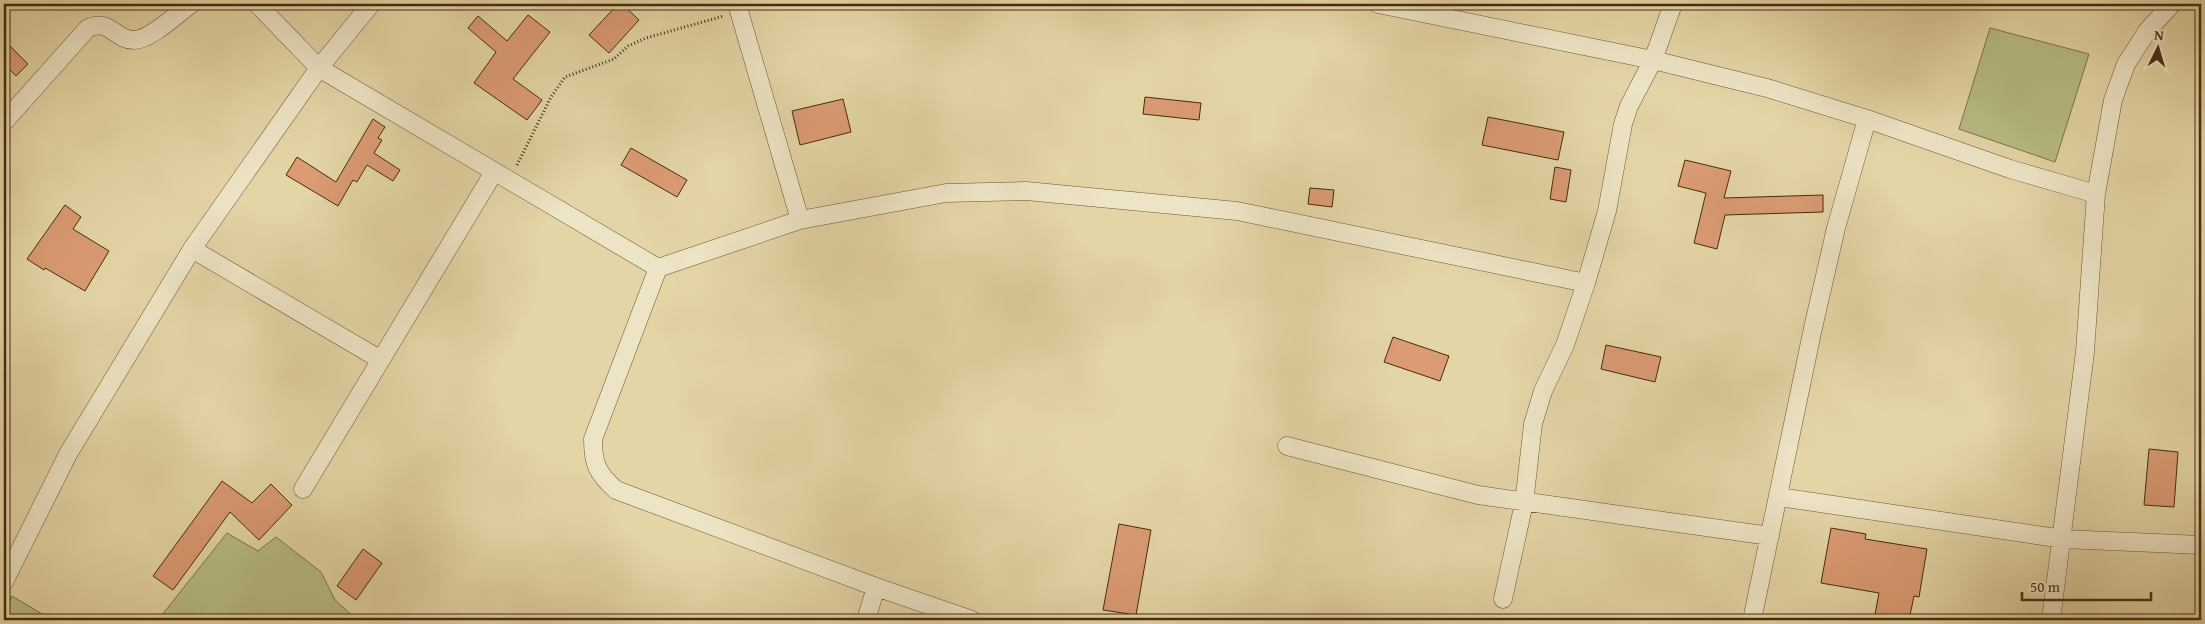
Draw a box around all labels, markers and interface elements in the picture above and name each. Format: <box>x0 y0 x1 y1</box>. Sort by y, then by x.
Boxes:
north arrow <box>2132 22 2182 72</box>
text: N <box>2154 25 2165 45</box>
scale bar <box>2022 569 2151 601</box>
text: 50 m <box>2030 576 2061 597</box>

